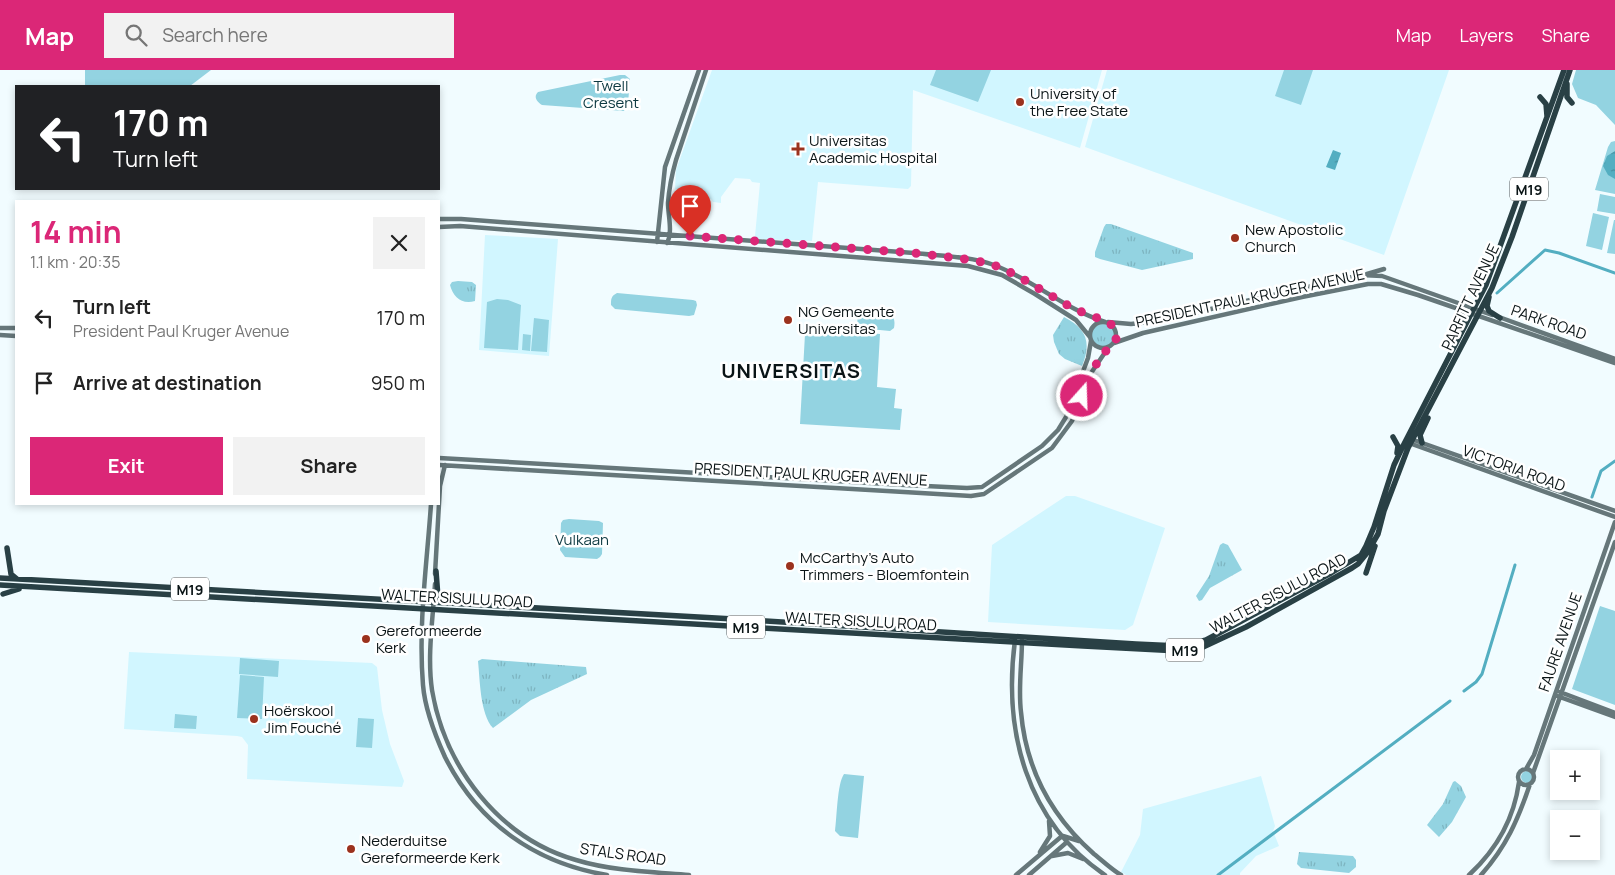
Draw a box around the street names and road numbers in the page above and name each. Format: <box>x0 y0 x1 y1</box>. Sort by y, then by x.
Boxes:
road number: M19 <box>1510 178 1548 200</box>
street label: PARFITT AVENUE <box>1436 240 1504 354</box>
street label: PRESIDENT PAUL KRUGER AVENUE <box>1134 263 1366 333</box>
street label: PARK ROAD <box>1508 299 1590 345</box>
street label: VICTORIA ROAD <box>1460 440 1568 496</box>
street label: PRESIDENT PAUL KRUGER AVENUE <box>694 457 928 491</box>
street label: WALTER SISULU ROAD <box>1206 548 1350 638</box>
road number: M19 <box>171 578 209 600</box>
street label: WALTER SISULU ROAD <box>381 584 533 612</box>
street label: FAURE AVENUE <box>1533 590 1587 694</box>
street label: WALTER SISULU ROAD <box>785 607 937 635</box>
road number: M19 <box>727 616 765 638</box>
road number: M19 <box>1166 638 1204 662</box>
street label: STALS ROAD <box>579 838 667 870</box>

